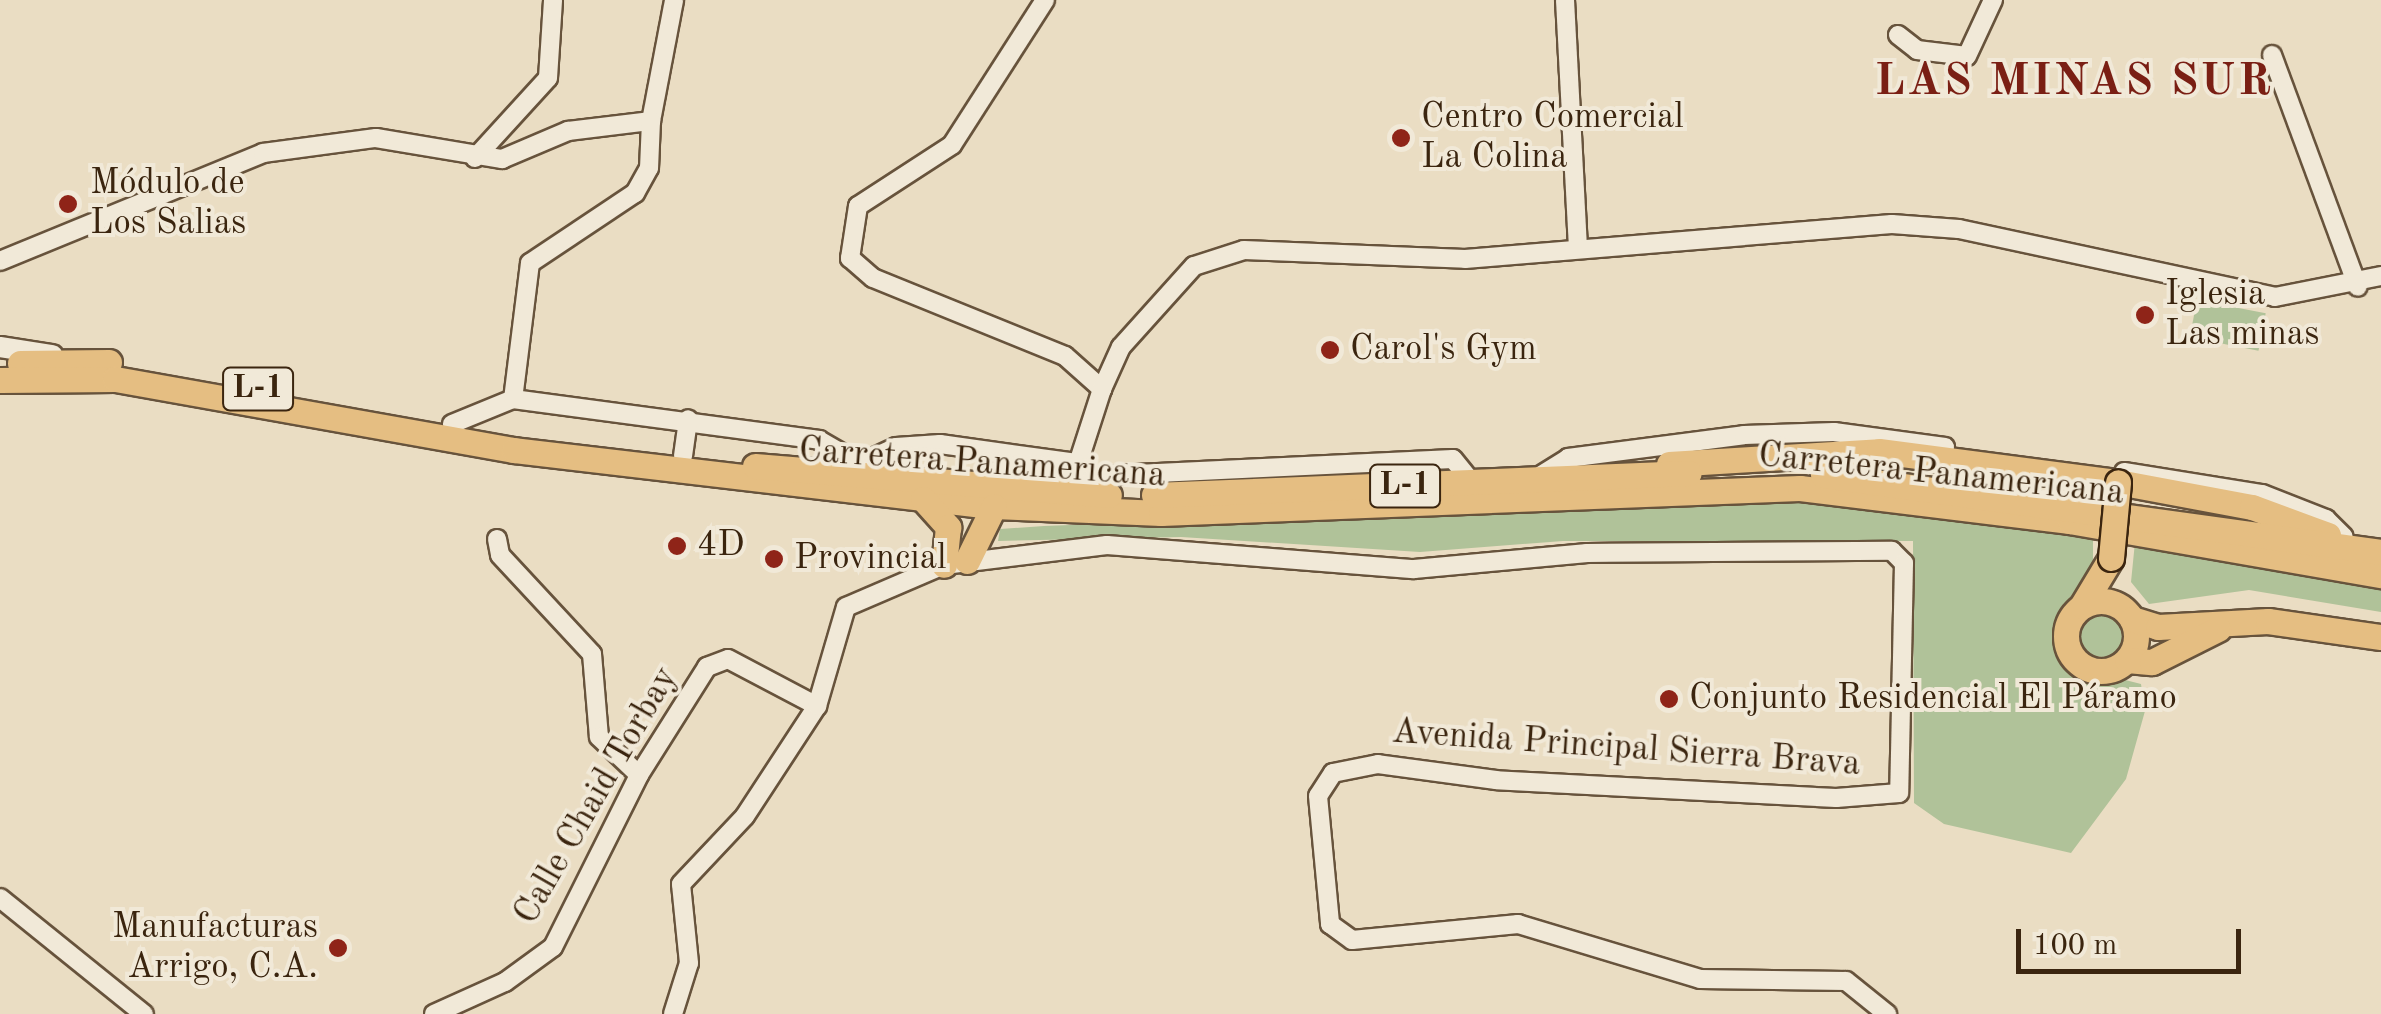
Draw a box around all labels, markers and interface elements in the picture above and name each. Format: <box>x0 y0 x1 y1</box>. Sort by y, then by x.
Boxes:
district label: LAS MINAS SUR <box>1875 56 2273 110</box>
place label: Centro Comercial La Colina <box>1421 97 1684 179</box>
marker: Centro Comercial La Colina <box>1390 127 1412 149</box>
place label: Módulo de Los Salias <box>90 163 246 245</box>
marker: Módulo de Los Salias <box>55 191 81 217</box>
place label: Iglesia Las minas <box>2165 274 2319 356</box>
marker: Iglesia Las minas <box>2134 304 2156 326</box>
place label: Carol's Gym <box>1350 329 1537 371</box>
marker: Carol's Gym <box>1319 339 1341 361</box>
road number: L-1 <box>220 362 296 416</box>
street label: Carretera Panamericana <box>797 430 1167 498</box>
street label: Carretera Panamericana <box>1756 435 2126 515</box>
road number: L-1 <box>1368 459 1442 513</box>
place label: 4D <box>697 525 745 567</box>
marker: 4D <box>666 535 688 557</box>
place label: Provincial <box>794 538 946 580</box>
marker: Provincial <box>763 548 785 570</box>
street label: Calle Chaid Torbay <box>506 660 688 932</box>
place label: Conjunto Residencial El Páramo <box>1689 678 2177 720</box>
marker: Conjunto Residencial El Páramo <box>1658 688 1680 710</box>
street label: Avenida Principal Sierra Brava <box>1390 712 1862 786</box>
place label: Manufacturas Arrigo, C.A. <box>112 907 318 989</box>
scale bar <box>2021 909 2246 971</box>
text: 100 m <box>2033 931 2117 961</box>
marker: Manufacturas Arrigo, C.A. <box>327 937 349 959</box>

